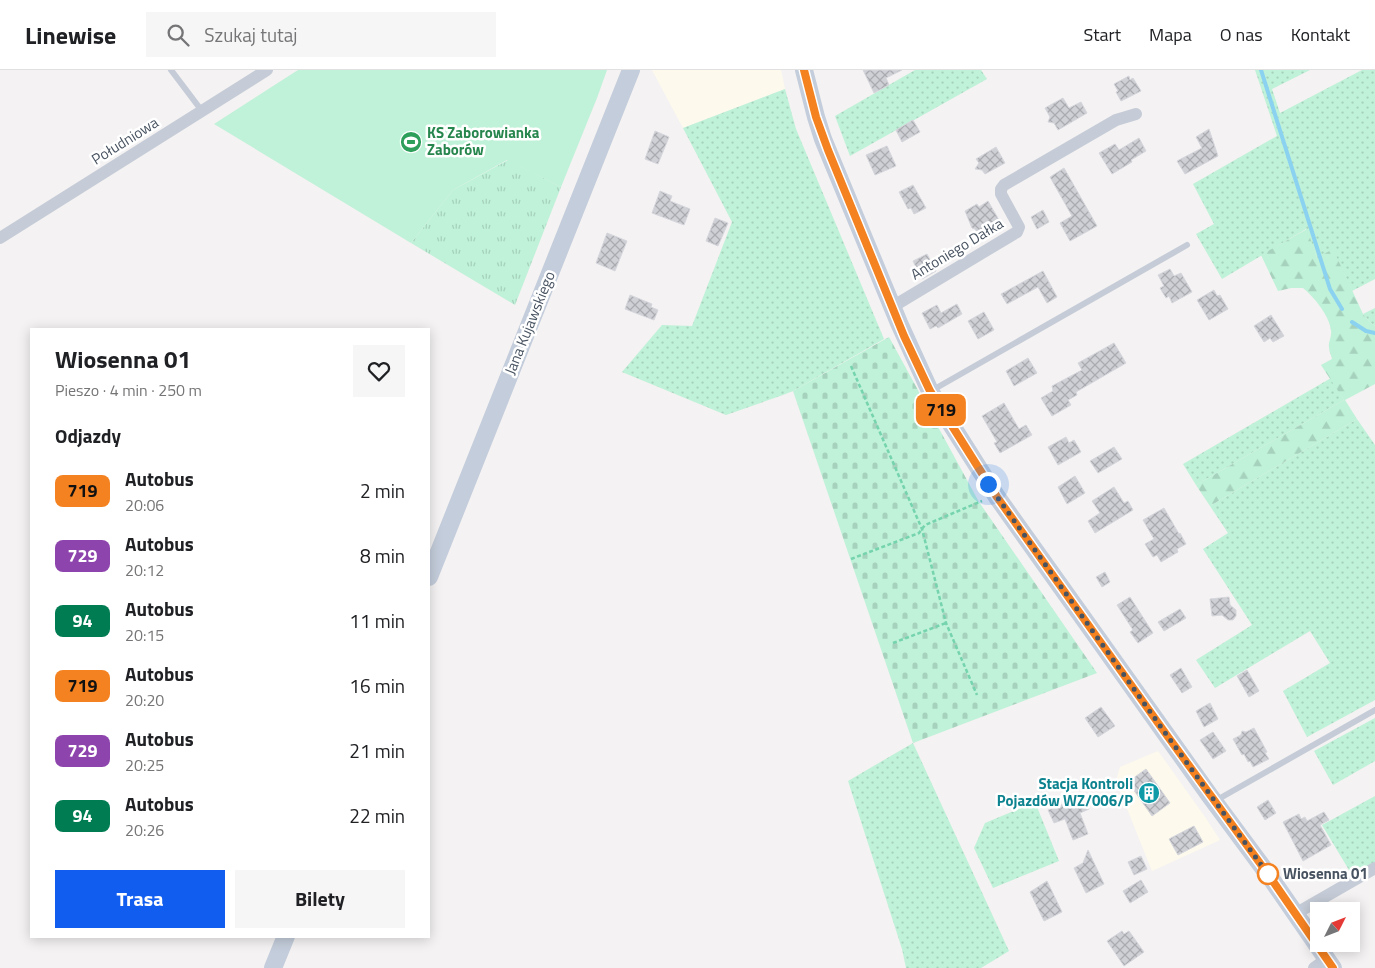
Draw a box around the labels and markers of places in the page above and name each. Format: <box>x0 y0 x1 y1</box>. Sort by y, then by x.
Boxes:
place label: KS Zaborowianka Zaborów <box>427 121 540 161</box>
sports icon: KS Zaborowianka Zaborów <box>399 130 423 154</box>
place label: Stacja Kontroli Pojazdów WZ/006/P <box>997 772 1133 812</box>
building icon: Stacja Kontroli Pojazdów WZ/006/P <box>1137 781 1161 805</box>
place label: Wiosenna 01 <box>1283 862 1368 885</box>
marker: Wiosenna 01 <box>1257 863 1279 885</box>

